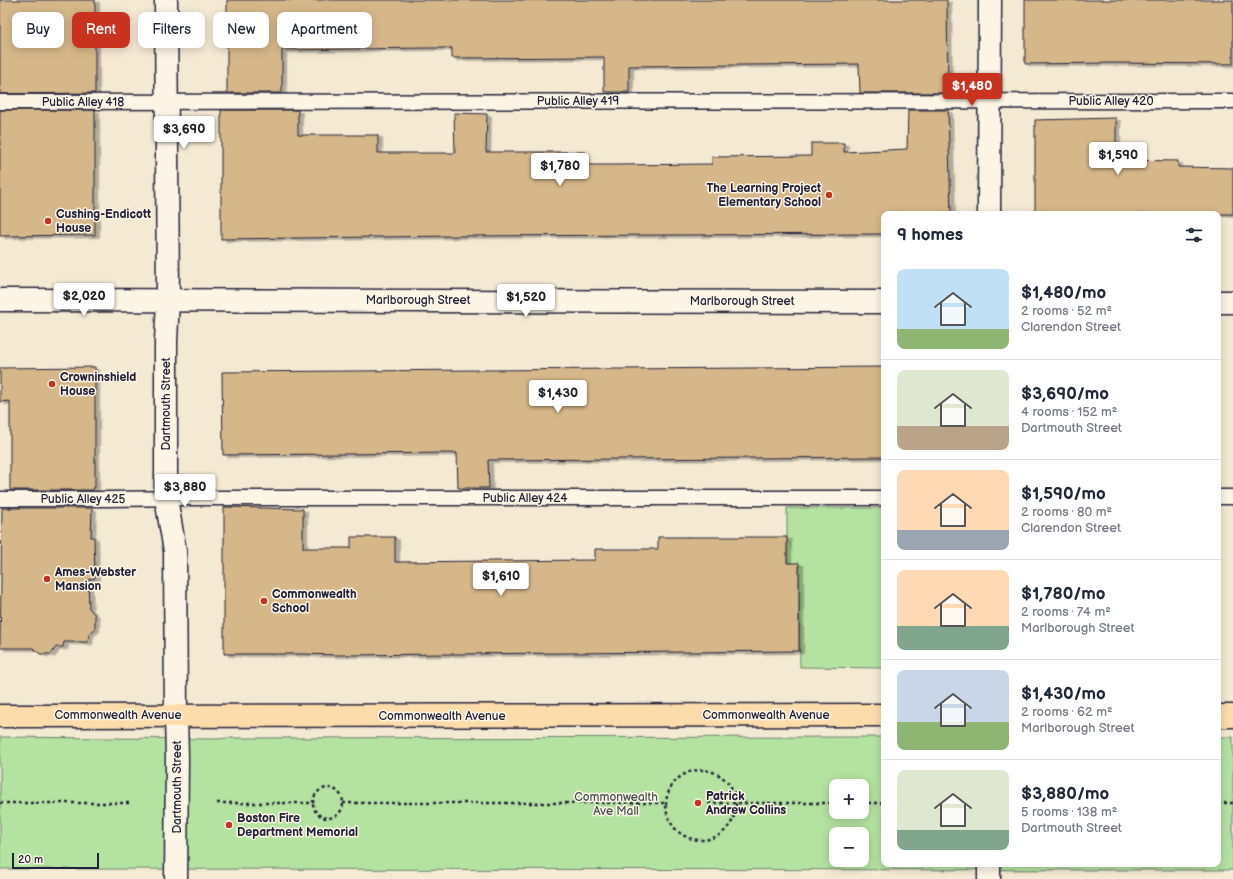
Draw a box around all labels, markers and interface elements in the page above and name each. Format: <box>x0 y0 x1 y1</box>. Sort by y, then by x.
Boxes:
chip: Buy <box>12 12 64 48</box>
chip: Rent <box>72 12 130 48</box>
chip: Filters <box>138 12 205 48</box>
chip: New <box>213 12 269 48</box>
chip: Apartment <box>277 12 372 48</box>
pin: $1,480 <box>939 73 1005 107</box>
text: $1,480 <box>952 78 992 94</box>
street label: Public Alley 419 <box>537 94 619 109</box>
street label: Public Alley 420 <box>1068 94 1154 109</box>
street label: Public Alley 418 <box>42 95 124 110</box>
pin: $3,690 <box>151 116 217 150</box>
text: $3,690 <box>163 121 205 137</box>
pin: $1,590 <box>1085 142 1151 176</box>
text: $1,590 <box>1098 147 1138 163</box>
pin: $1,780 <box>527 153 593 187</box>
text: $1,780 <box>540 158 580 174</box>
place label: The Learning Project Elementary School <box>706 181 821 210</box>
marker: The Learning Project Elementary School <box>824 190 834 200</box>
place label: Cushing-Endicott House <box>56 207 151 236</box>
marker: Cushing-Endicott House <box>43 216 53 226</box>
icon: filters <box>1183 224 1205 246</box>
text: 9 homes <box>897 225 963 245</box>
pin: $2,020 <box>51 283 117 317</box>
text: $1,480/mo <box>1021 283 1106 303</box>
pin: $1,520 <box>493 284 559 318</box>
icon: home <box>929 285 977 333</box>
text: $2,020 <box>63 288 106 304</box>
text: $1,520 <box>506 289 546 305</box>
street label: Marlborough Street <box>366 293 471 308</box>
street label: Marlborough Street <box>690 294 795 309</box>
text: 2 rooms · 52 m² <box>1021 303 1112 319</box>
text: Clarendon Street <box>1021 319 1121 335</box>
street label: Dartmouth Street <box>159 357 174 451</box>
place label: Crowninshield House <box>60 370 136 399</box>
marker: Crowninshield House <box>47 379 57 389</box>
pin: $1,430 <box>525 380 591 414</box>
text: $3,690/mo <box>1021 384 1109 404</box>
text: $1,430 <box>538 385 578 401</box>
icon: home <box>929 386 977 434</box>
text: 4 rooms · 152 m² <box>1021 404 1117 420</box>
text: Dartmouth Street <box>1021 420 1122 436</box>
pin: $3,880 <box>152 474 218 508</box>
text: $3,880 <box>164 479 206 495</box>
text: $1,590/mo <box>1021 484 1106 504</box>
icon: home <box>929 486 977 534</box>
street label: Public Alley 424 <box>482 491 568 506</box>
street label: Public Alley 425 <box>41 492 126 507</box>
text: 2 rooms · 80 m² <box>1021 504 1112 520</box>
text: Clarendon Street <box>1021 520 1121 536</box>
pin: $1,610 <box>468 563 534 597</box>
place label: Ames-Webster Mansion <box>54 565 136 594</box>
text: $1,610 <box>482 568 520 584</box>
marker: Ames-Webster Mansion <box>42 574 52 584</box>
text: $1,780/mo <box>1021 584 1105 604</box>
icon: home <box>929 586 977 634</box>
place label: Commonwealth School <box>272 587 356 616</box>
marker: Commonwealth School <box>259 596 269 606</box>
text: 2 rooms · 74 m² <box>1021 604 1111 620</box>
text: Marlborough Street <box>1021 620 1134 636</box>
text: $1,430/mo <box>1021 684 1106 704</box>
icon: home <box>929 686 977 734</box>
text: 2 rooms · 62 m² <box>1021 704 1113 720</box>
street label: Commonwealth Avenue <box>54 708 182 723</box>
street label: Commonwealth Avenue <box>702 708 830 723</box>
street label: Commonwealth Avenue <box>378 709 506 724</box>
text: Marlborough Street <box>1021 720 1134 736</box>
street label: Dartmouth Street <box>170 740 185 834</box>
map controls <box>829 779 869 867</box>
button: + <box>829 779 869 819</box>
text: $3,880/mo <box>1021 784 1109 804</box>
icon: home <box>929 786 977 834</box>
place label: Patrick Andrew Collins <box>705 789 786 818</box>
park label: Commonwealth Ave Mall <box>574 790 658 819</box>
marker: Patrick Andrew Collins <box>693 798 703 808</box>
text: 5 rooms · 138 m² <box>1021 804 1117 820</box>
place label: Boston Fire Department Memorial <box>237 811 358 840</box>
marker: Boston Fire Department Memorial <box>224 820 234 830</box>
text: Dartmouth Street <box>1021 820 1122 836</box>
button: − <box>829 827 869 867</box>
scale bar <box>12 851 99 870</box>
text: 20 m <box>18 853 43 866</box>

